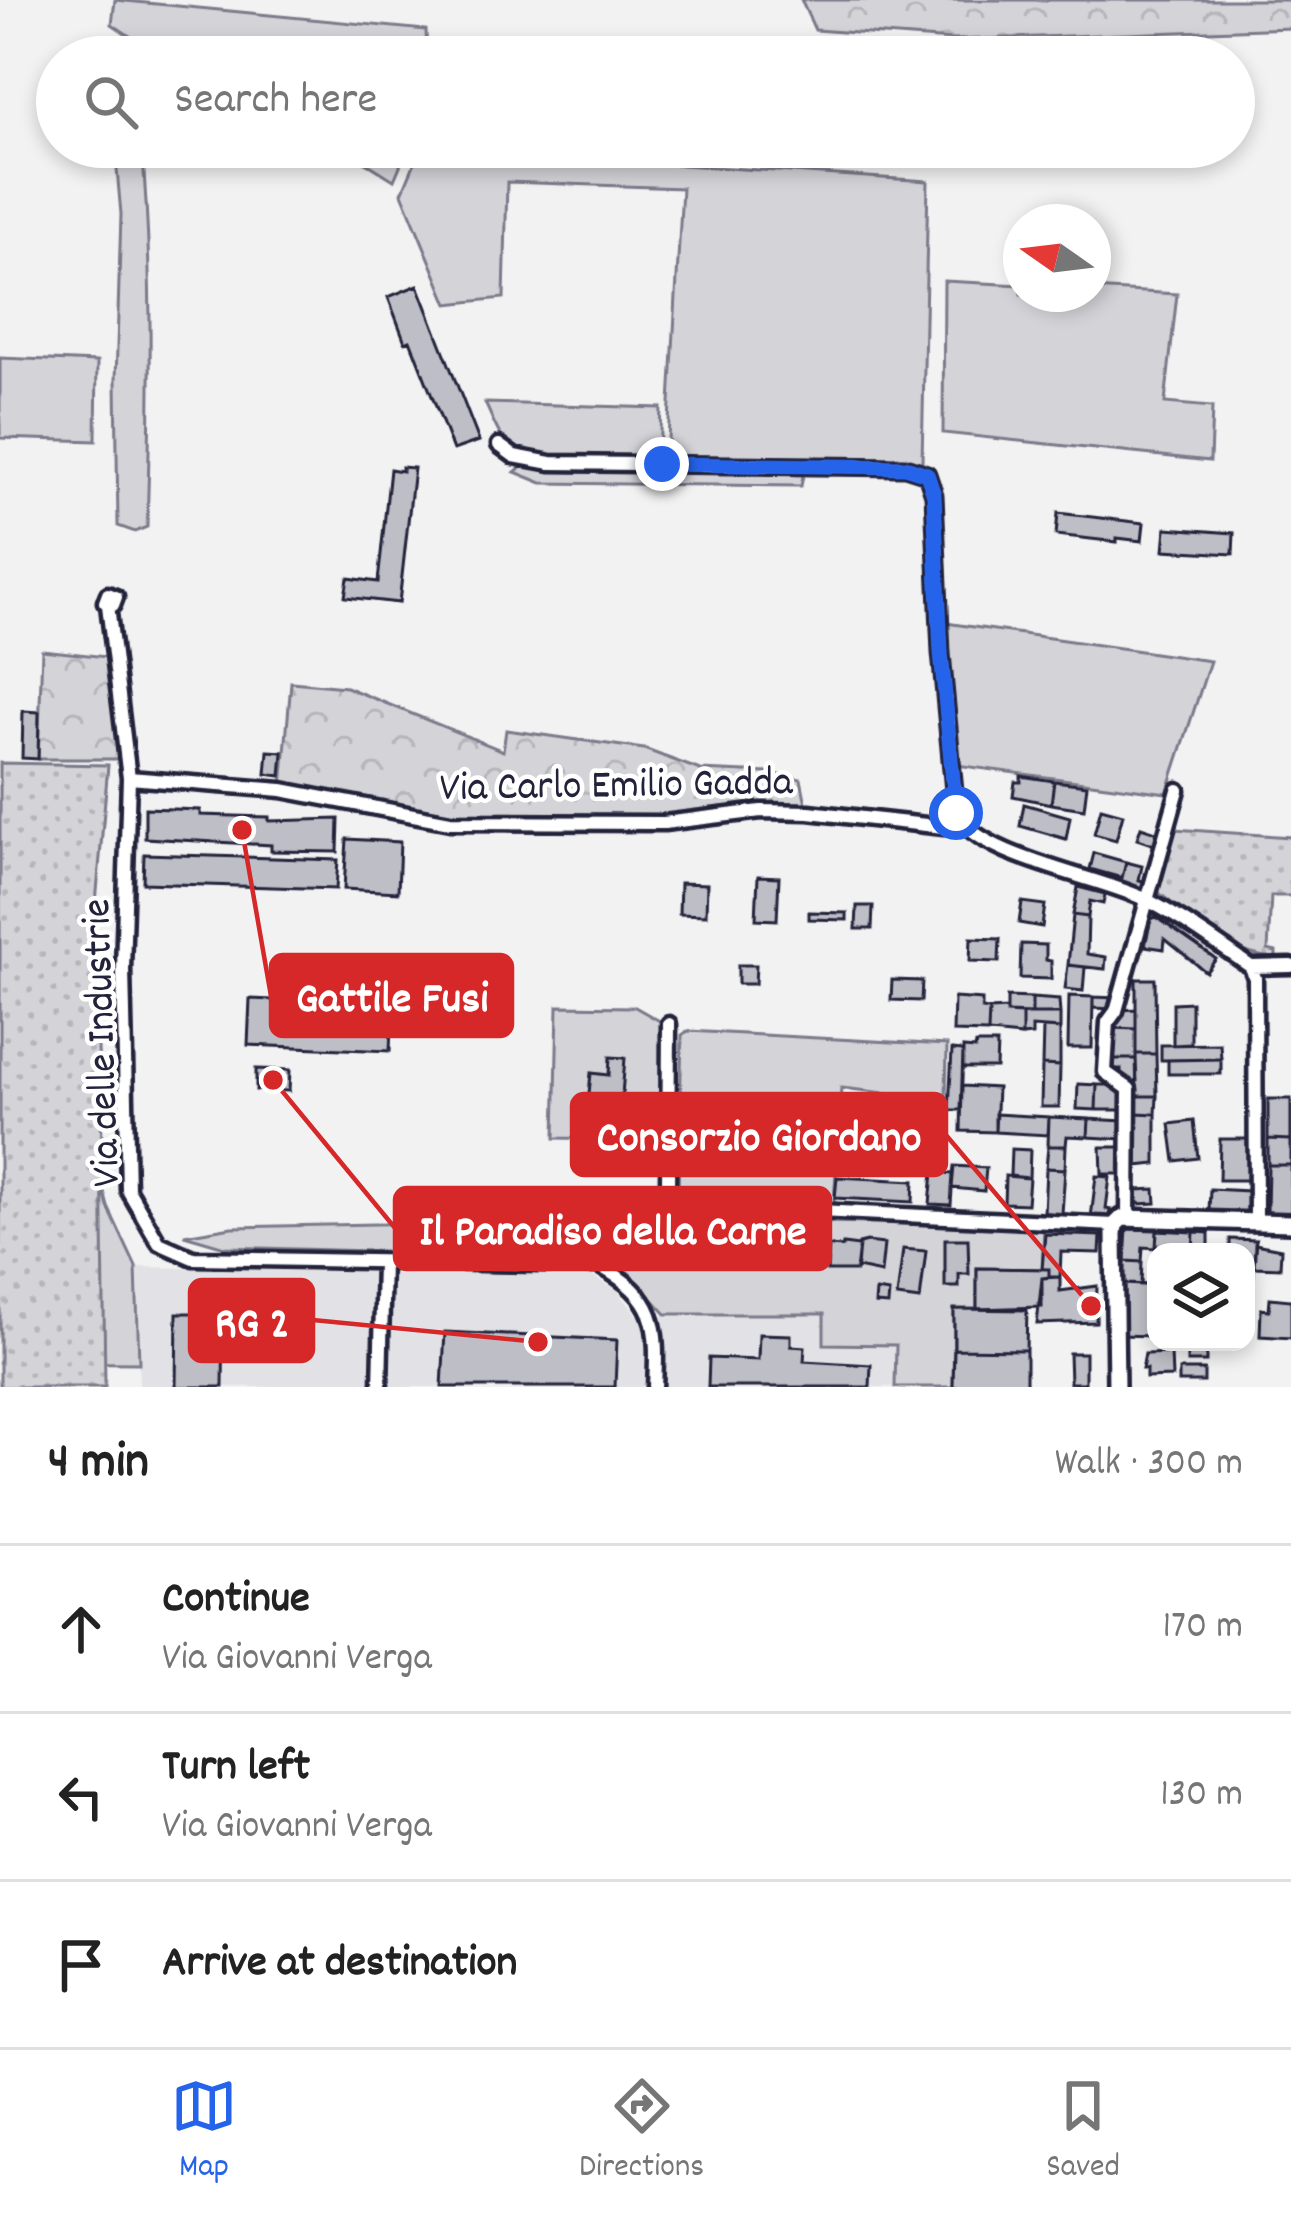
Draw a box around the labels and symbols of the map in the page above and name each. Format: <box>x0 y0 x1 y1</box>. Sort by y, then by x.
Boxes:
north arrow <box>1003 204 1111 312</box>
route end <box>635 437 689 491</box>
street label: Via Carlo Emilio Gadda <box>439 755 794 821</box>
route start <box>929 786 983 840</box>
street label: Via delle Industrie <box>70 897 140 1188</box>
callout: Gattile Fusi <box>271 955 512 1036</box>
text: Gattile Fusi <box>296 970 488 1034</box>
callout: Consorzio Giordano <box>572 1094 946 1175</box>
text: Consorzio Giordano <box>596 1109 922 1173</box>
callout: Il Paradiso della Carne <box>395 1188 830 1269</box>
text: Il Paradiso della Carne <box>419 1203 807 1267</box>
callout: RG 2 <box>190 1280 313 1361</box>
text: RG 2 <box>215 1295 289 1359</box>

